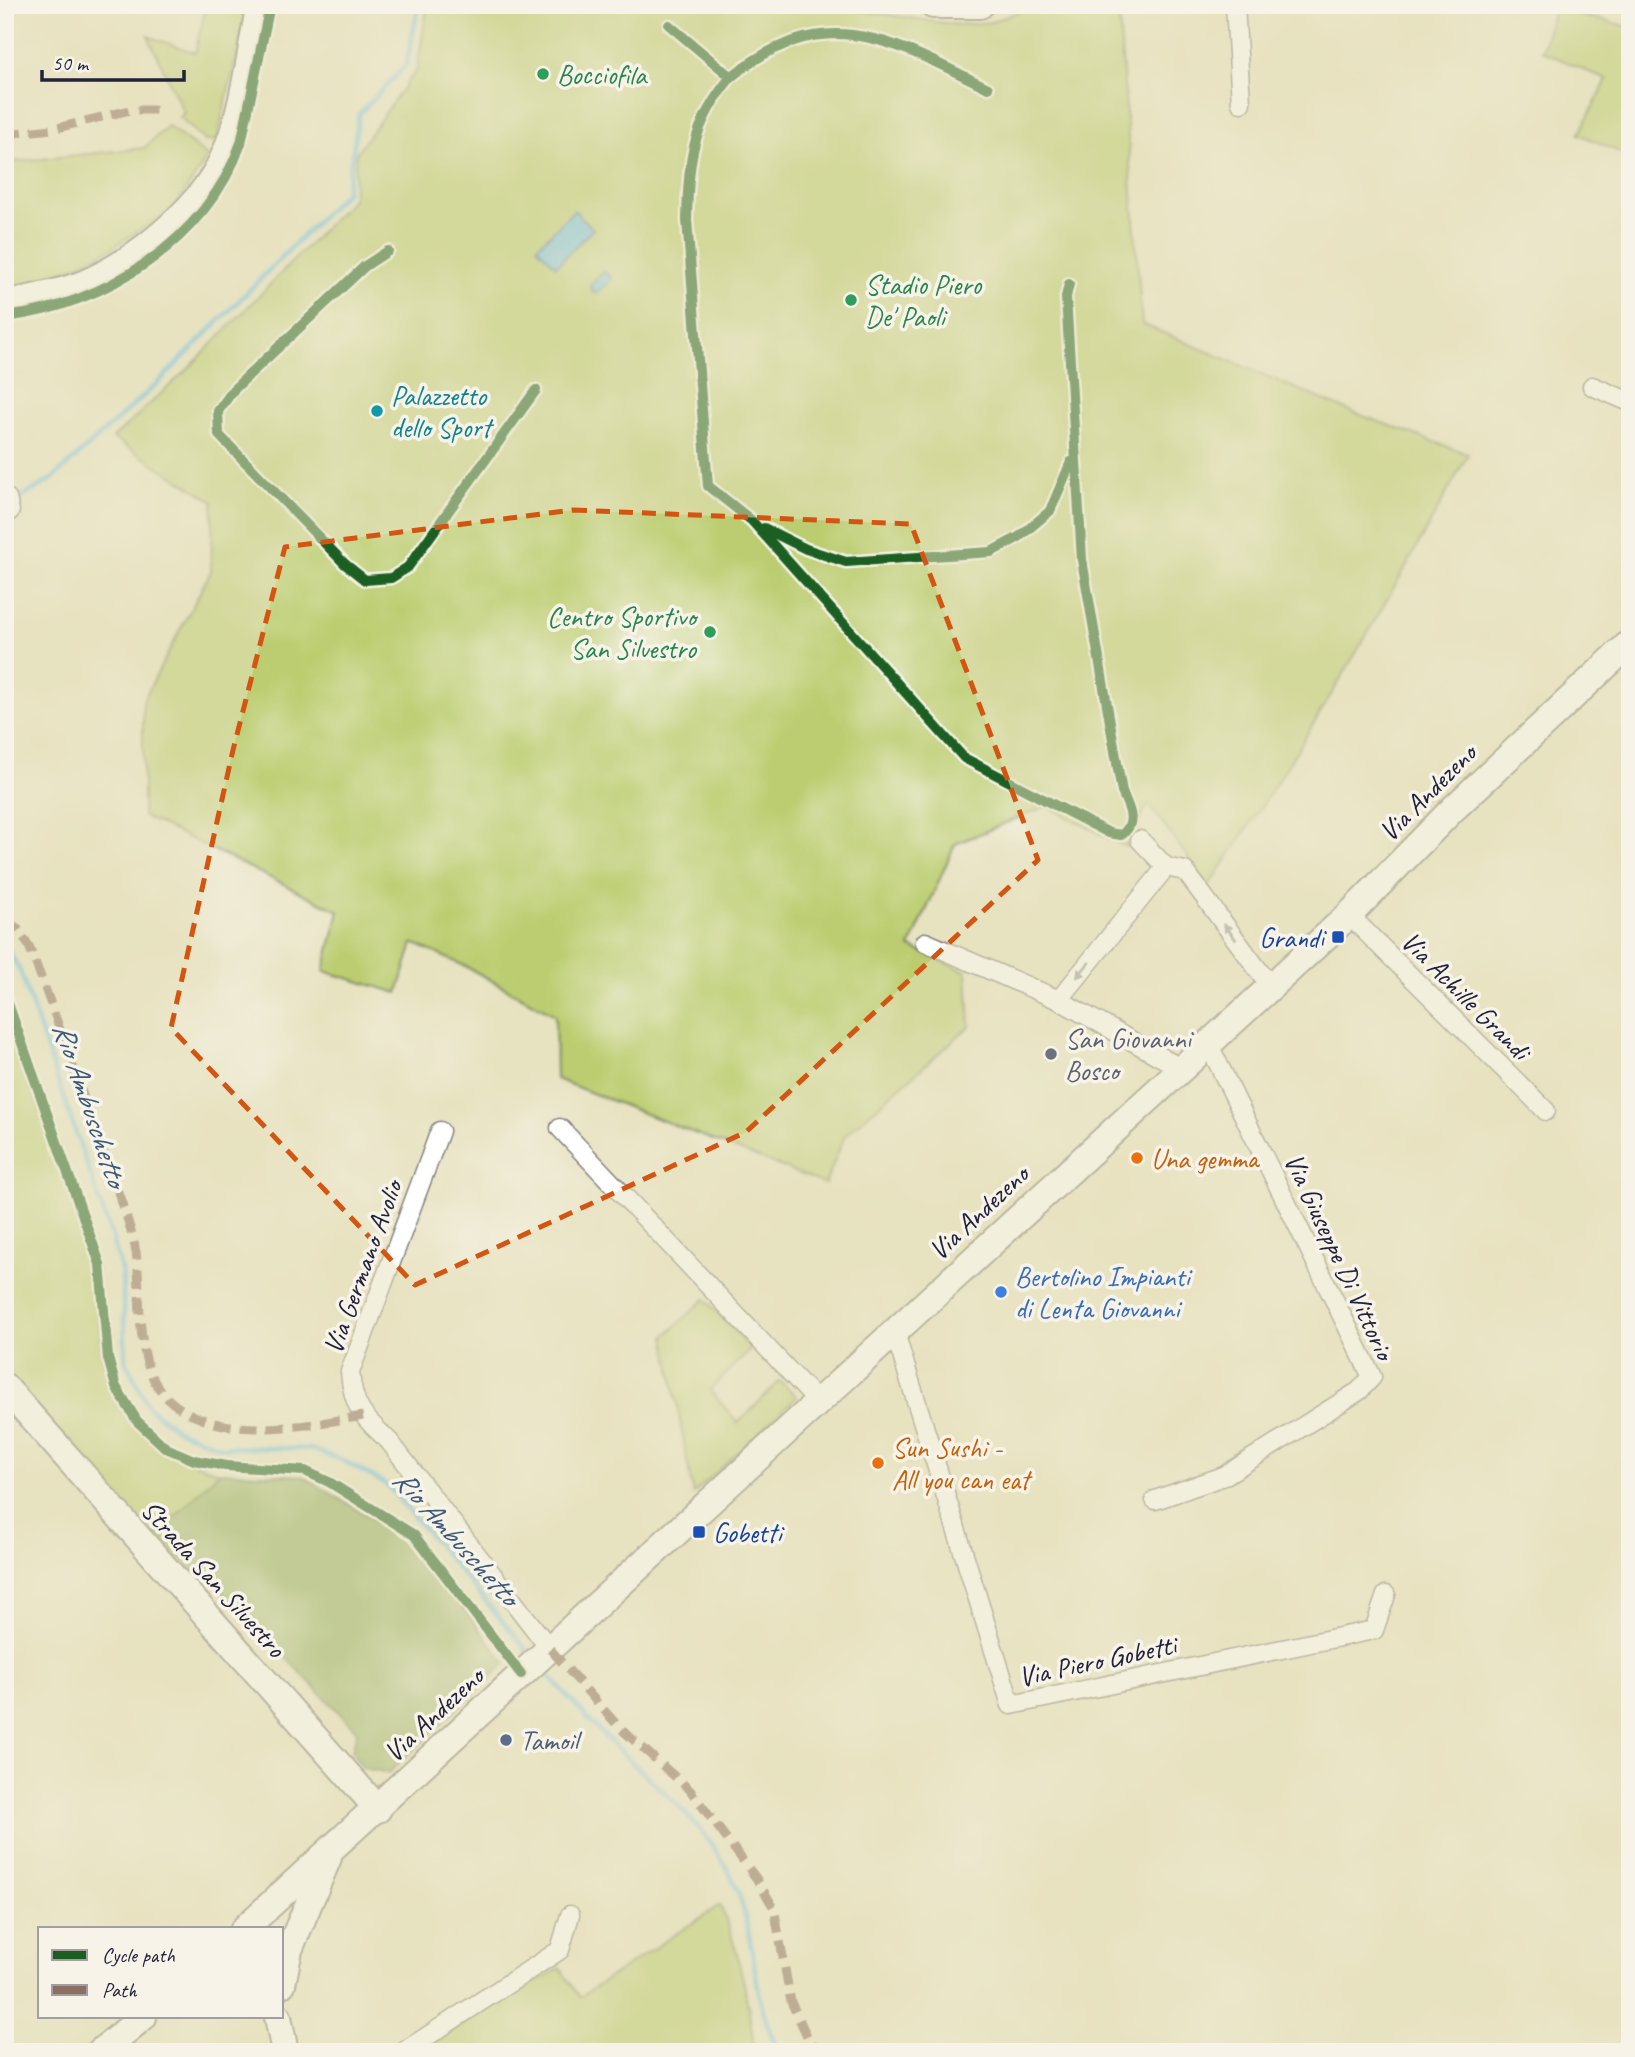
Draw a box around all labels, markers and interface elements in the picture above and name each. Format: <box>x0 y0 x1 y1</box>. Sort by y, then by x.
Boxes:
scale bar <box>42 38 184 82</box>
text: 50 m <box>52 50 90 76</box>
place label: Bocciofila <box>557 57 648 92</box>
marker: Bocciofila <box>535 66 551 82</box>
place label: Stadio Piero De' Paoli <box>865 267 983 334</box>
marker: Stadio Piero De' Paoli <box>843 292 859 308</box>
place label: Palazzetto dello Sport <box>391 378 494 445</box>
marker: Palazzetto dello Sport <box>369 403 385 419</box>
place label: Centro Sportivo San Silvestro <box>547 599 699 666</box>
marker: Centro Sportivo San Silvestro <box>702 624 718 640</box>
street label: Via Andezeno <box>1371 734 1486 849</box>
place label: Grandi <box>1259 920 1328 955</box>
one-way arrow <box>1224 923 1238 941</box>
street label: Via Achille Grandi <box>1394 924 1540 1070</box>
marker: Grandi <box>1330 929 1346 945</box>
one-way arrow <box>1076 961 1091 978</box>
water label: Rio Ambuschetto <box>44 1017 137 1196</box>
place label: San Giovanni Bosco <box>1065 1021 1195 1088</box>
marker: San Giovanni Bosco <box>1043 1046 1059 1062</box>
place label: Una gemma <box>1151 1141 1261 1176</box>
street label: Via Giuseppe Di Vittorio <box>1276 1148 1404 1368</box>
marker: Una gemma <box>1129 1150 1145 1166</box>
street label: Via Andezeno <box>921 1155 1038 1267</box>
street label: Via Germano Avolio <box>315 1173 411 1358</box>
place label: Bertolino Impianti di Lenta Giovanni <box>1015 1259 1194 1326</box>
marker: Bertolino Impianti di Lenta Giovanni <box>993 1284 1009 1300</box>
place label: Sun Sushi - All you can eat <box>892 1430 1033 1497</box>
marker: Sun Sushi - All you can eat <box>870 1455 886 1471</box>
water label: Rio Ambuschetto <box>385 1461 531 1617</box>
street label: Strada San Silvestro <box>134 1492 295 1666</box>
place label: Gobetti <box>713 1515 785 1550</box>
marker: Gobetti <box>691 1524 707 1540</box>
street label: Via Piero Gobetti <box>1015 1626 1183 1694</box>
street label: Via Andezeno <box>376 1657 493 1769</box>
place label: Tamoil <box>520 1723 583 1758</box>
marker: Tamoil <box>498 1732 514 1748</box>
legend <box>38 1927 284 2018</box>
text: Cycle path <box>102 1942 175 1968</box>
text: Path <box>102 1977 138 2003</box>

